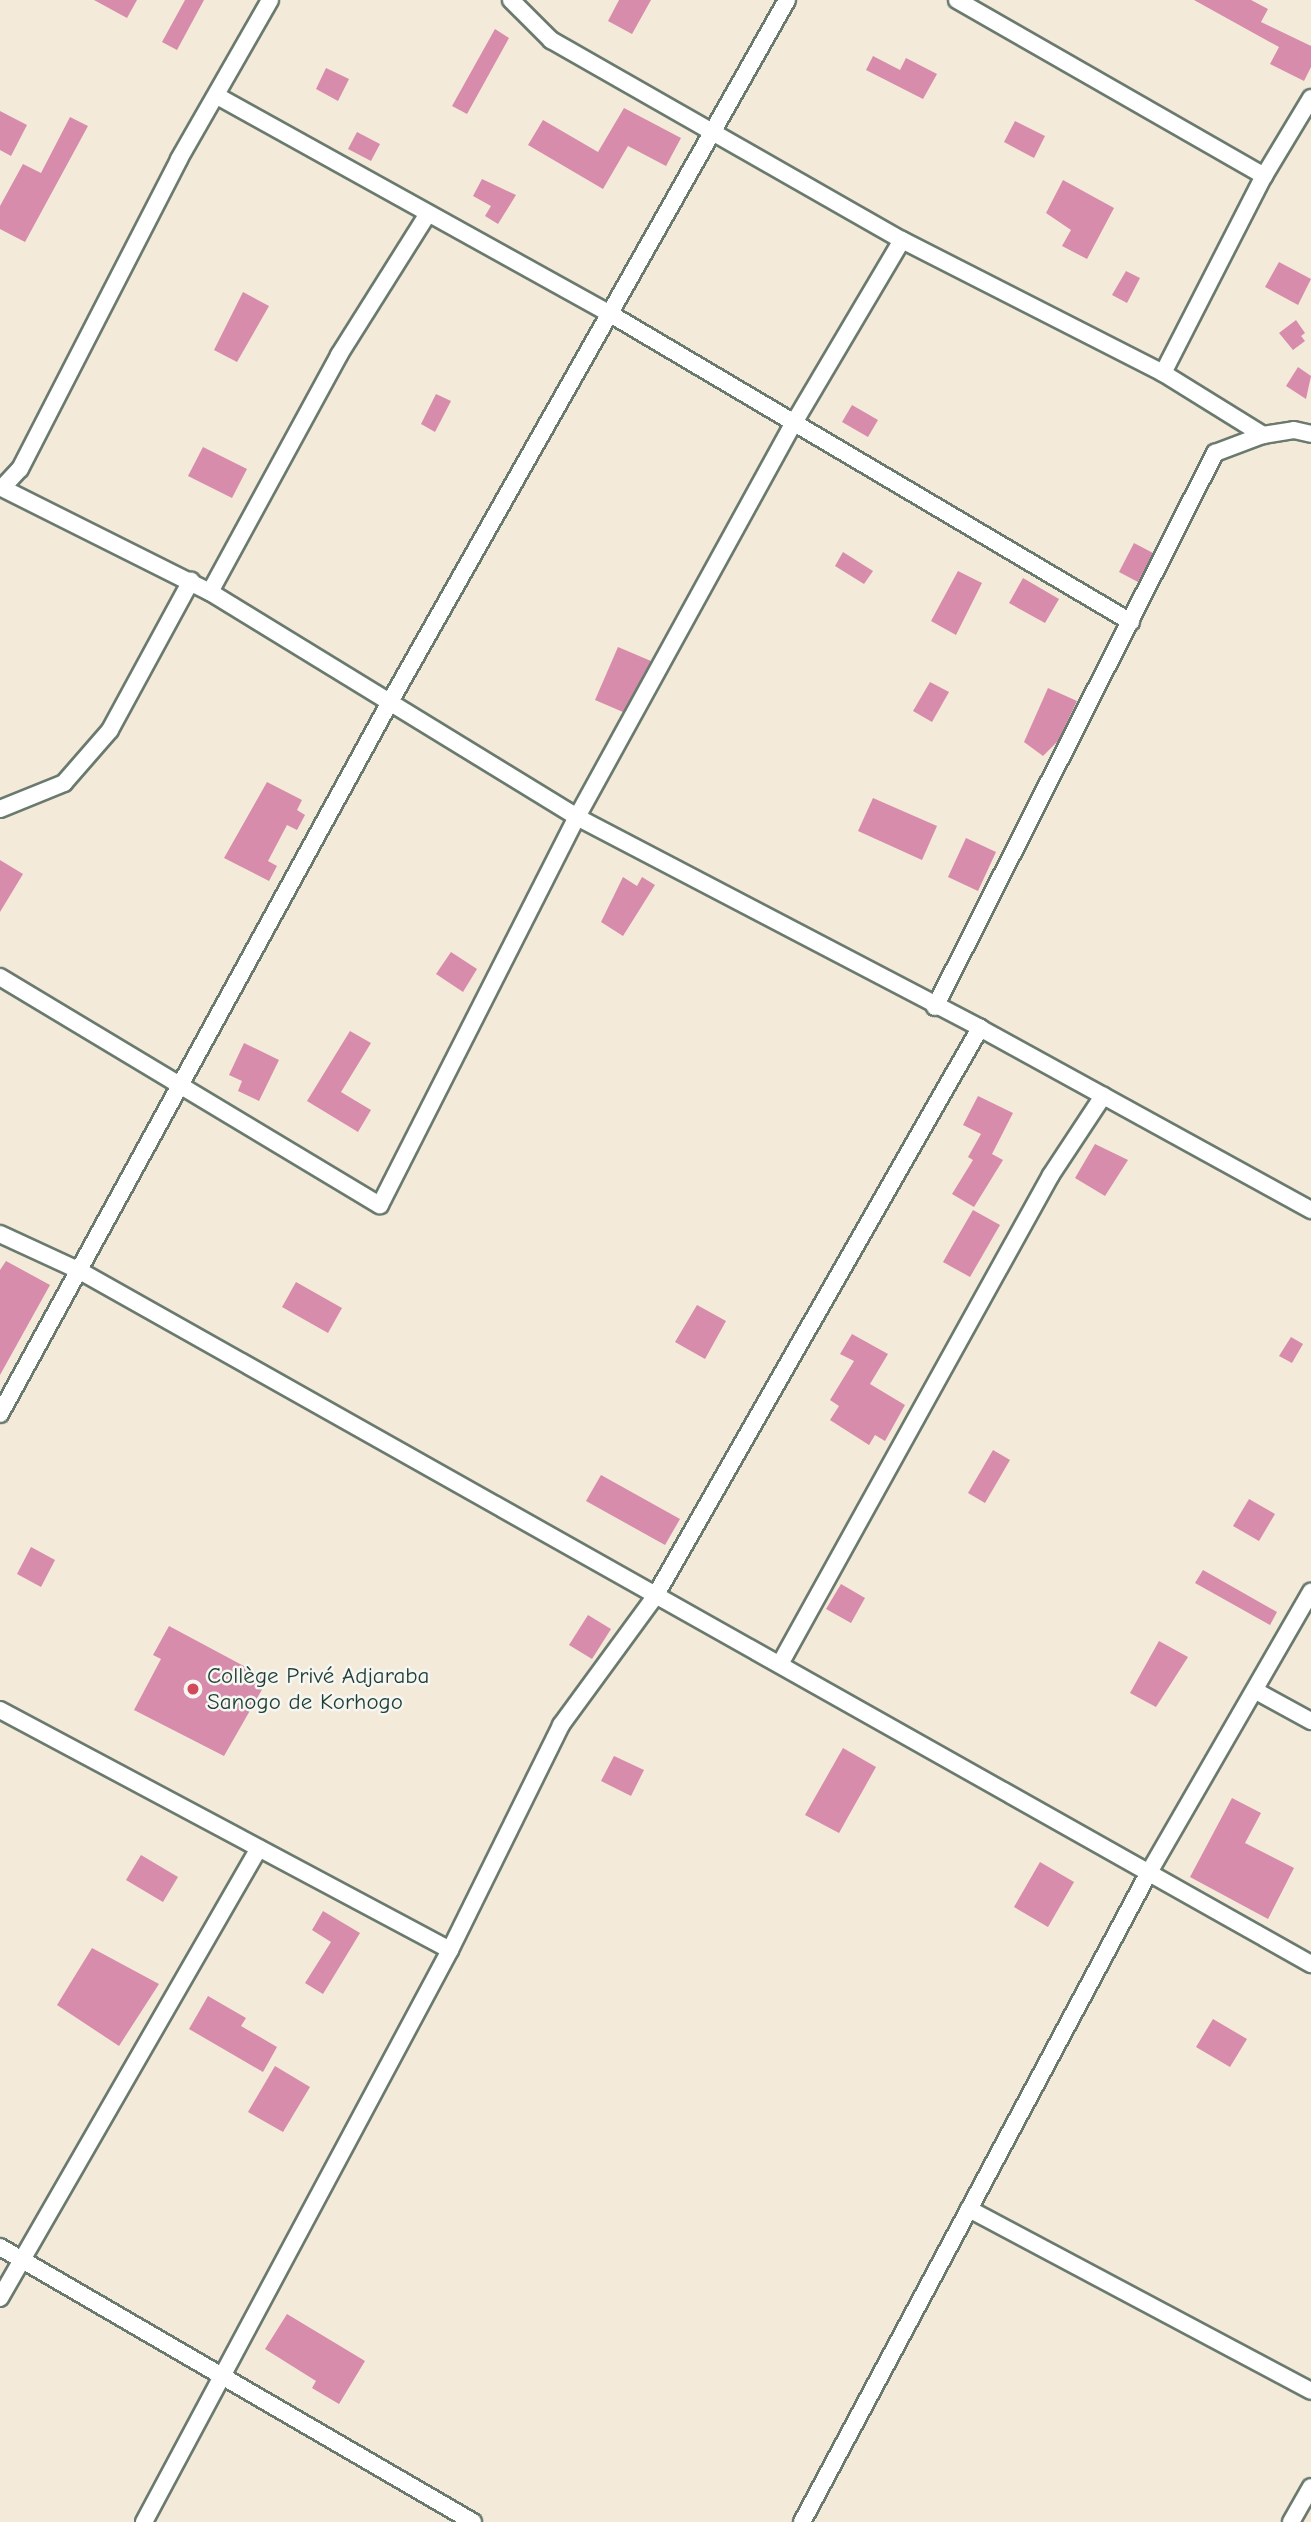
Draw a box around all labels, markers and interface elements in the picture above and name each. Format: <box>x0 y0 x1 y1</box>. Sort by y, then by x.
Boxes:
place label: Collège Privé Adjaraba Sanogo de Korhogo <box>207 1662 429 1716</box>
marker: Collège Privé Adjaraba Sanogo de Korhogo <box>185 1681 201 1697</box>

